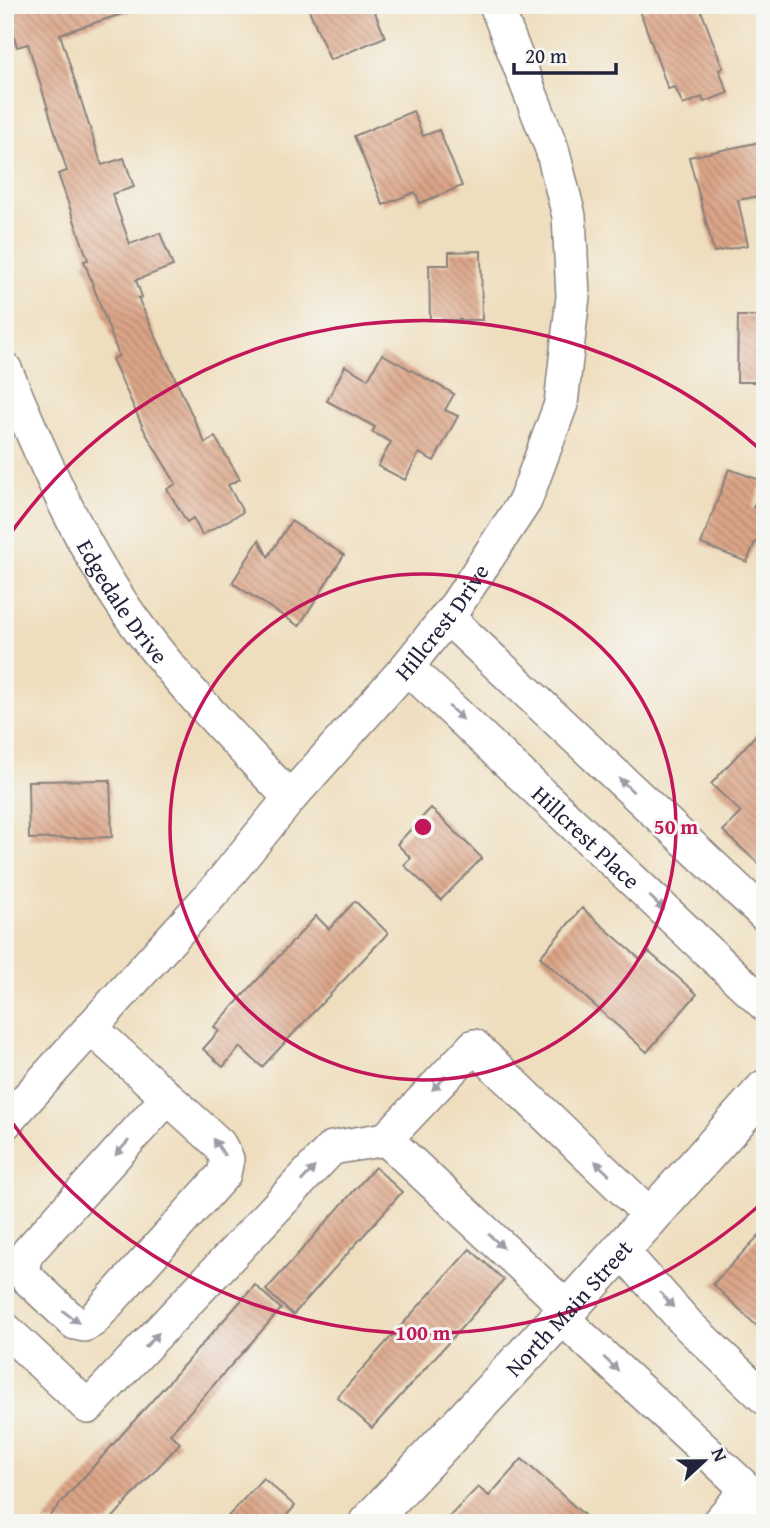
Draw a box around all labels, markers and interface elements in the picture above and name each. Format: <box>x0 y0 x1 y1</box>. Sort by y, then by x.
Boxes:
scale bar <box>514 32 616 76</box>
text: 20 m <box>525 40 567 71</box>
street label: Edgedale Drive <box>70 533 177 670</box>
street label: Hillcrest Drive <box>386 557 496 687</box>
one-way arrow <box>448 705 465 722</box>
street label: Hillcrest Place <box>525 777 648 896</box>
one-way arrow <box>618 777 635 793</box>
text: 50 m <box>654 811 698 842</box>
centre of rings <box>411 815 435 839</box>
one-way arrow <box>649 895 666 912</box>
one-way arrow <box>431 1074 447 1092</box>
one-way arrow <box>212 1138 226 1156</box>
one-way arrow <box>114 1139 130 1157</box>
one-way arrow <box>594 1161 611 1177</box>
one-way arrow <box>299 1166 315 1183</box>
one-way arrow <box>487 1232 504 1248</box>
street label: North Main Street <box>497 1232 639 1383</box>
one-way arrow <box>659 1292 674 1309</box>
one-way arrow <box>61 1310 80 1324</box>
text: 100 m <box>395 1317 451 1348</box>
one-way arrow <box>144 1331 160 1349</box>
one-way arrow <box>602 1356 619 1372</box>
north arrow <box>668 1426 738 1496</box>
text: N <box>704 1443 735 1466</box>

